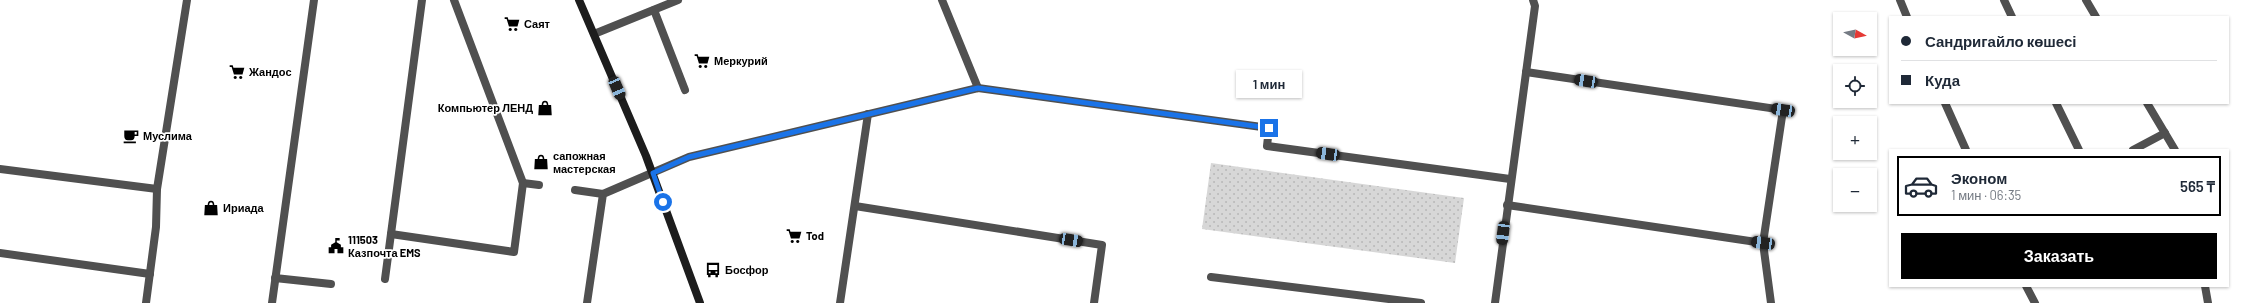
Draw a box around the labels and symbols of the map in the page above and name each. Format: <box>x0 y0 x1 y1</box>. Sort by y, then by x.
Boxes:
north arrow <box>1833 12 1877 56</box>
supermarket icon: Саят <box>503 15 521 33</box>
place label: Саят <box>524 17 551 30</box>
supermarket icon: Меркурий <box>693 52 711 70</box>
place label: Меркурий <box>714 54 768 67</box>
supermarket icon: Жандос <box>228 63 246 81</box>
place label: Жандос <box>248 65 292 78</box>
callout: 1 мин <box>1236 70 1302 98</box>
car <box>1573 73 1599 89</box>
car <box>607 75 627 101</box>
shop icon: Компьютер ЛЕНД <box>536 99 554 117</box>
place label: Компьютер ЛЕНД <box>438 101 533 114</box>
car <box>1770 102 1796 118</box>
route end <box>1260 119 1278 137</box>
cafe icon: Муслима <box>122 127 140 145</box>
place label: Муслима <box>143 129 193 142</box>
car <box>1315 146 1341 162</box>
place label: сапожная мастерская <box>553 149 616 175</box>
shop icon: сапожная мастерская <box>532 153 550 171</box>
route start <box>654 193 672 211</box>
shop icon: Ириада <box>202 199 220 217</box>
place label: Ириада <box>223 201 264 214</box>
car <box>1496 220 1510 246</box>
supermarket icon: Tod <box>785 227 803 245</box>
place label: Tod <box>806 229 824 242</box>
car <box>1058 232 1084 248</box>
place label: 111503 Казпочта EMS <box>348 233 421 259</box>
car <box>1750 235 1776 251</box>
public building icon: 111503 Казпочта EMS <box>327 237 345 255</box>
bus stop icon: Босфор <box>704 261 722 279</box>
place label: Босфор <box>725 263 769 276</box>

